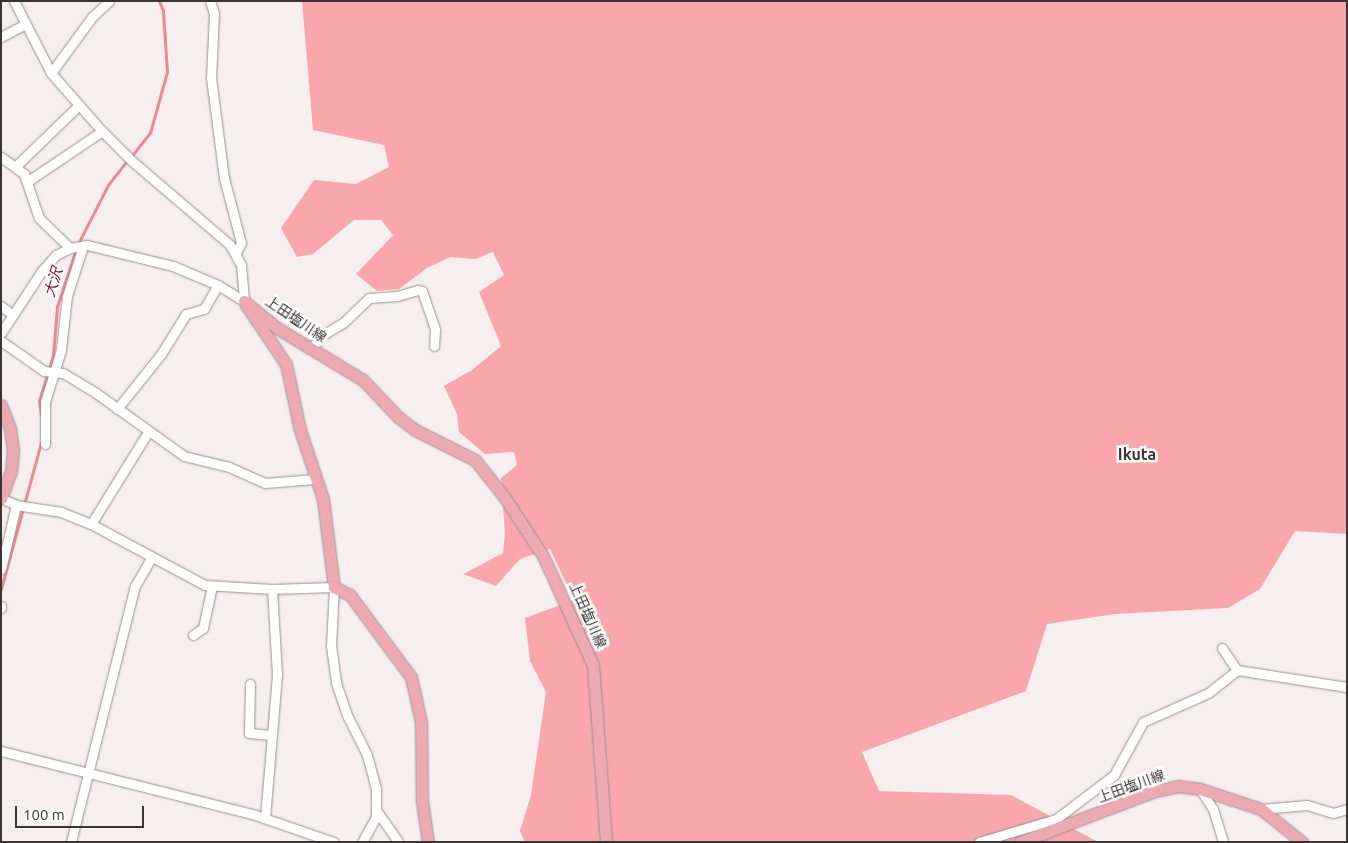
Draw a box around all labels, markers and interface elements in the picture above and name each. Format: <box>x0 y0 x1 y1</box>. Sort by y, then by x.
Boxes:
water label: 大沢 <box>40 265 66 299</box>
street label: 上田塩川線 <box>262 292 330 346</box>
district label: Ikuta <box>1118 444 1156 464</box>
street label: 上田塩川線 <box>566 580 610 650</box>
street label: 上田塩川線 <box>1095 766 1167 806</box>
scale bar <box>18 796 146 828</box>
text: 100 m <box>23 806 65 823</box>

